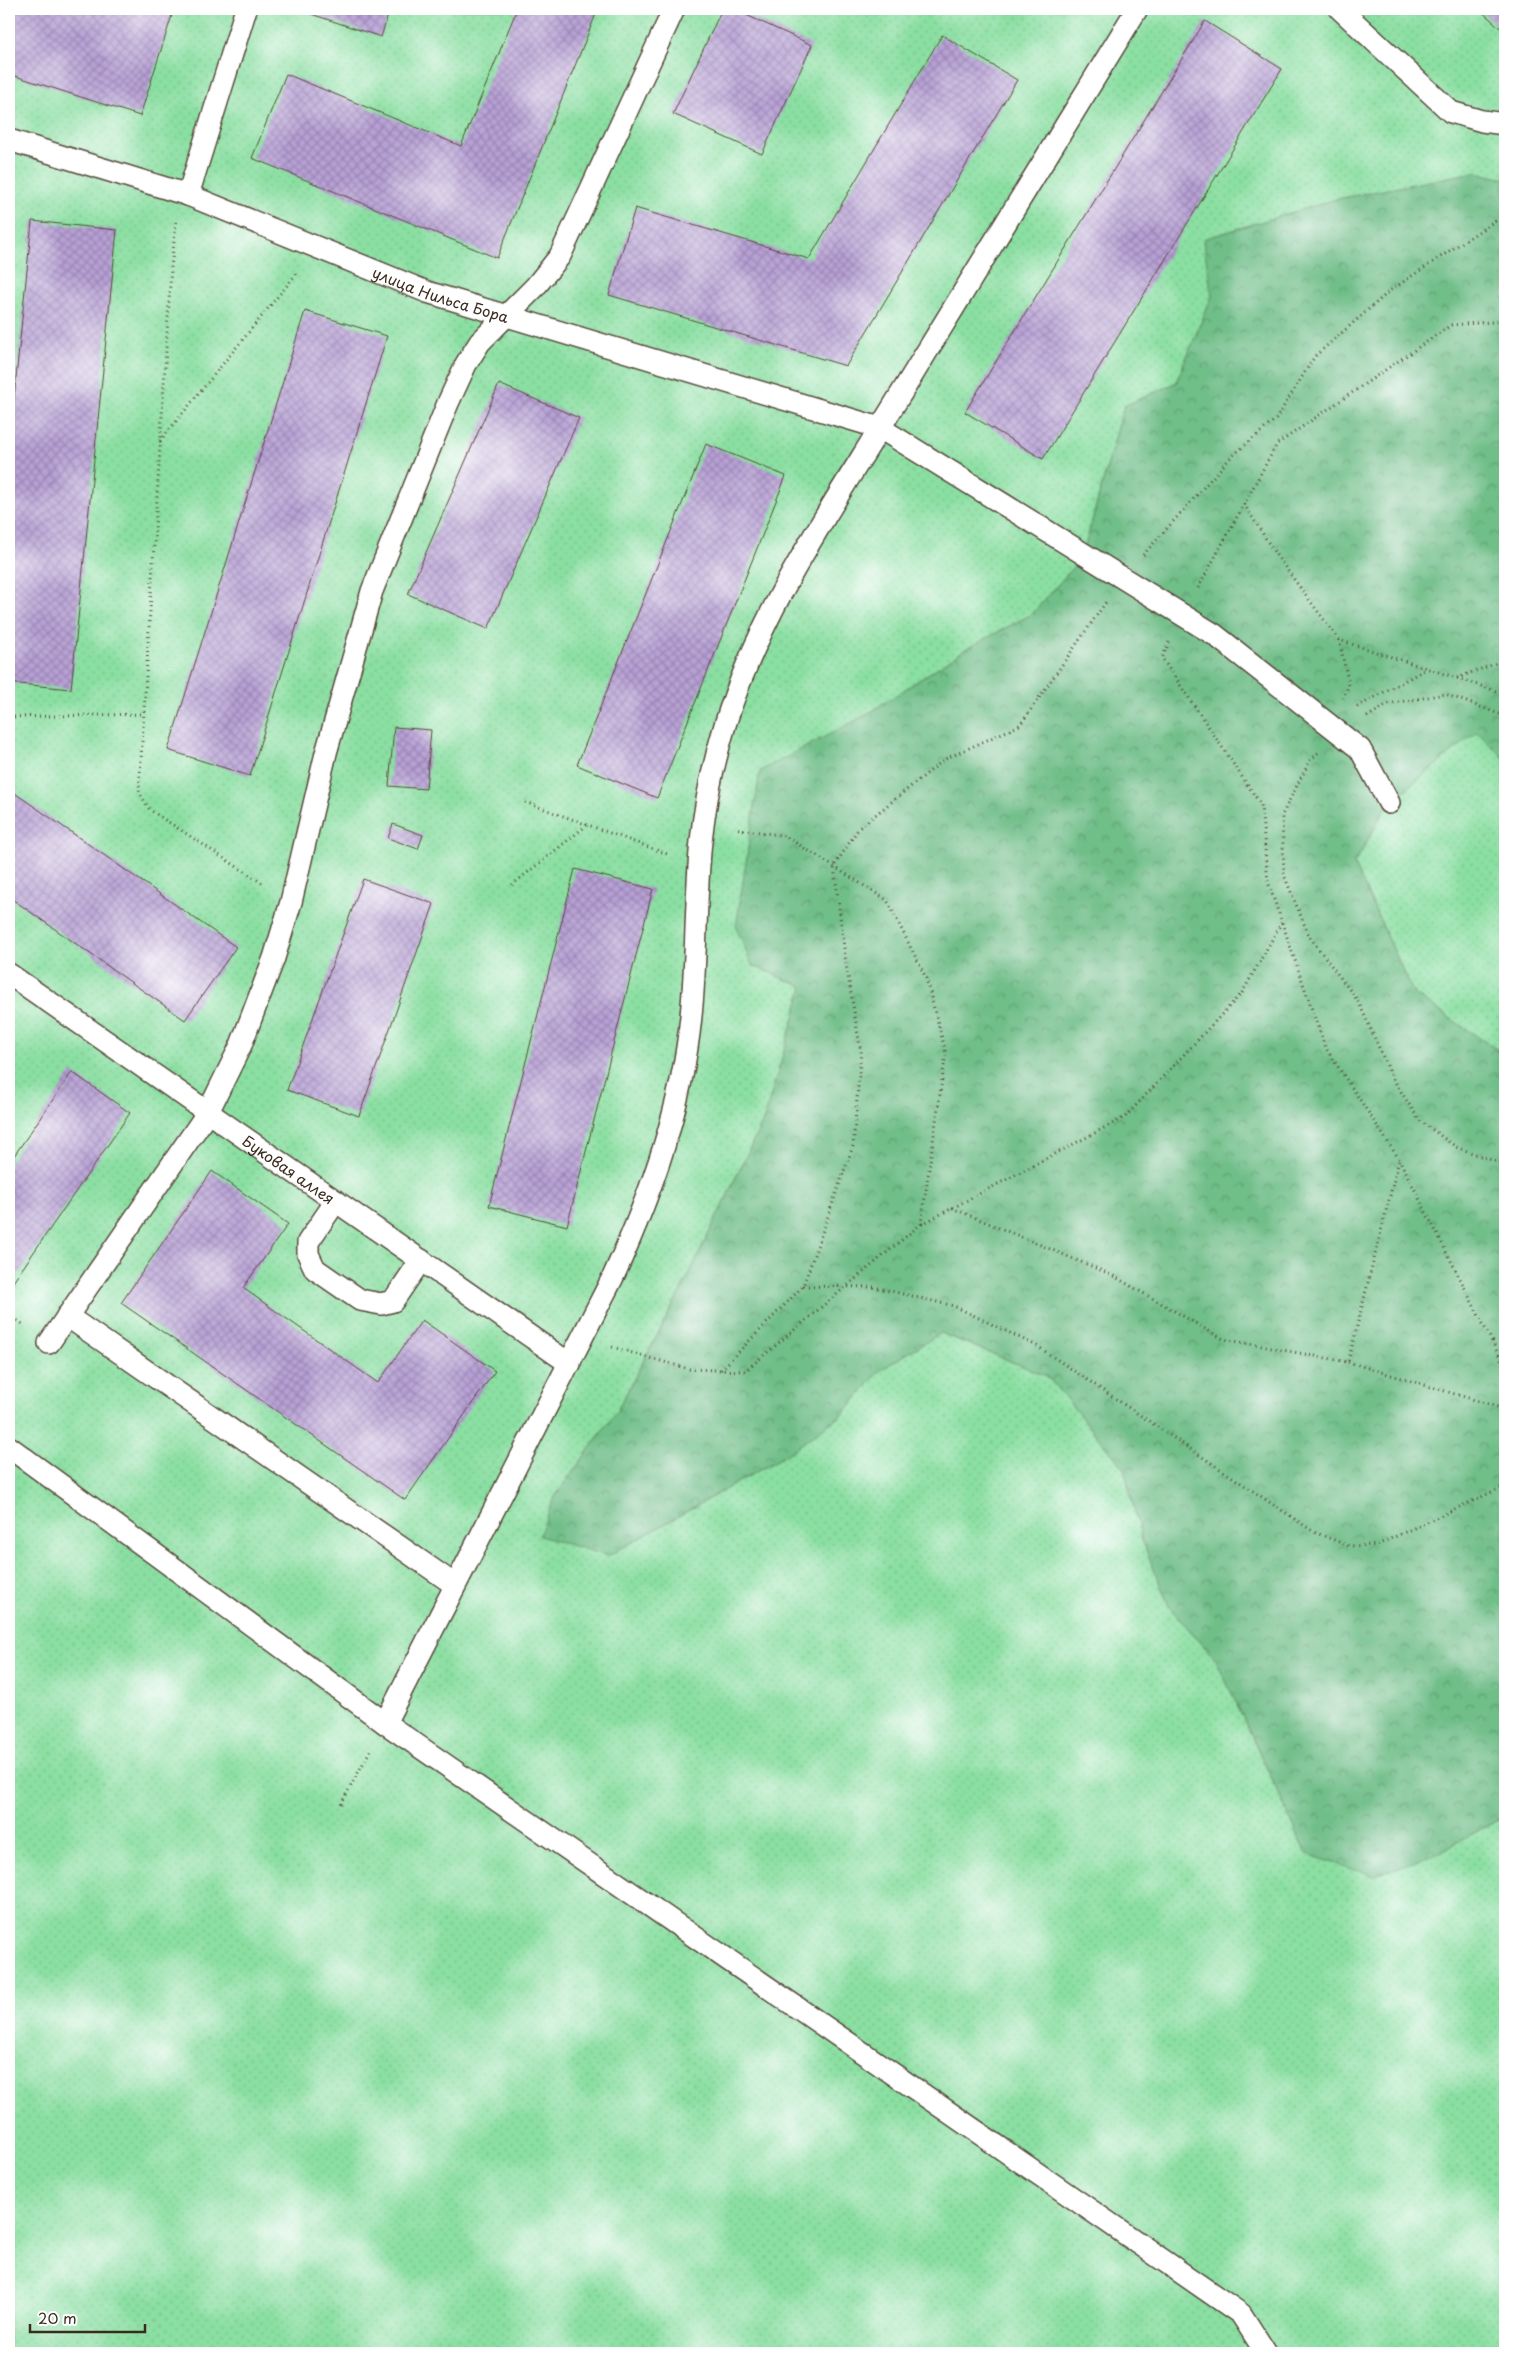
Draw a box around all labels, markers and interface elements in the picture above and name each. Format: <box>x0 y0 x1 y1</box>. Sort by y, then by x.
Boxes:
street label: улица Нильса Бора <box>369 260 512 328</box>
street label: Буковая аллея <box>238 1128 340 1209</box>
scale bar <box>30 2302 145 2334</box>
text: 20 m <box>38 2306 77 2329</box>

